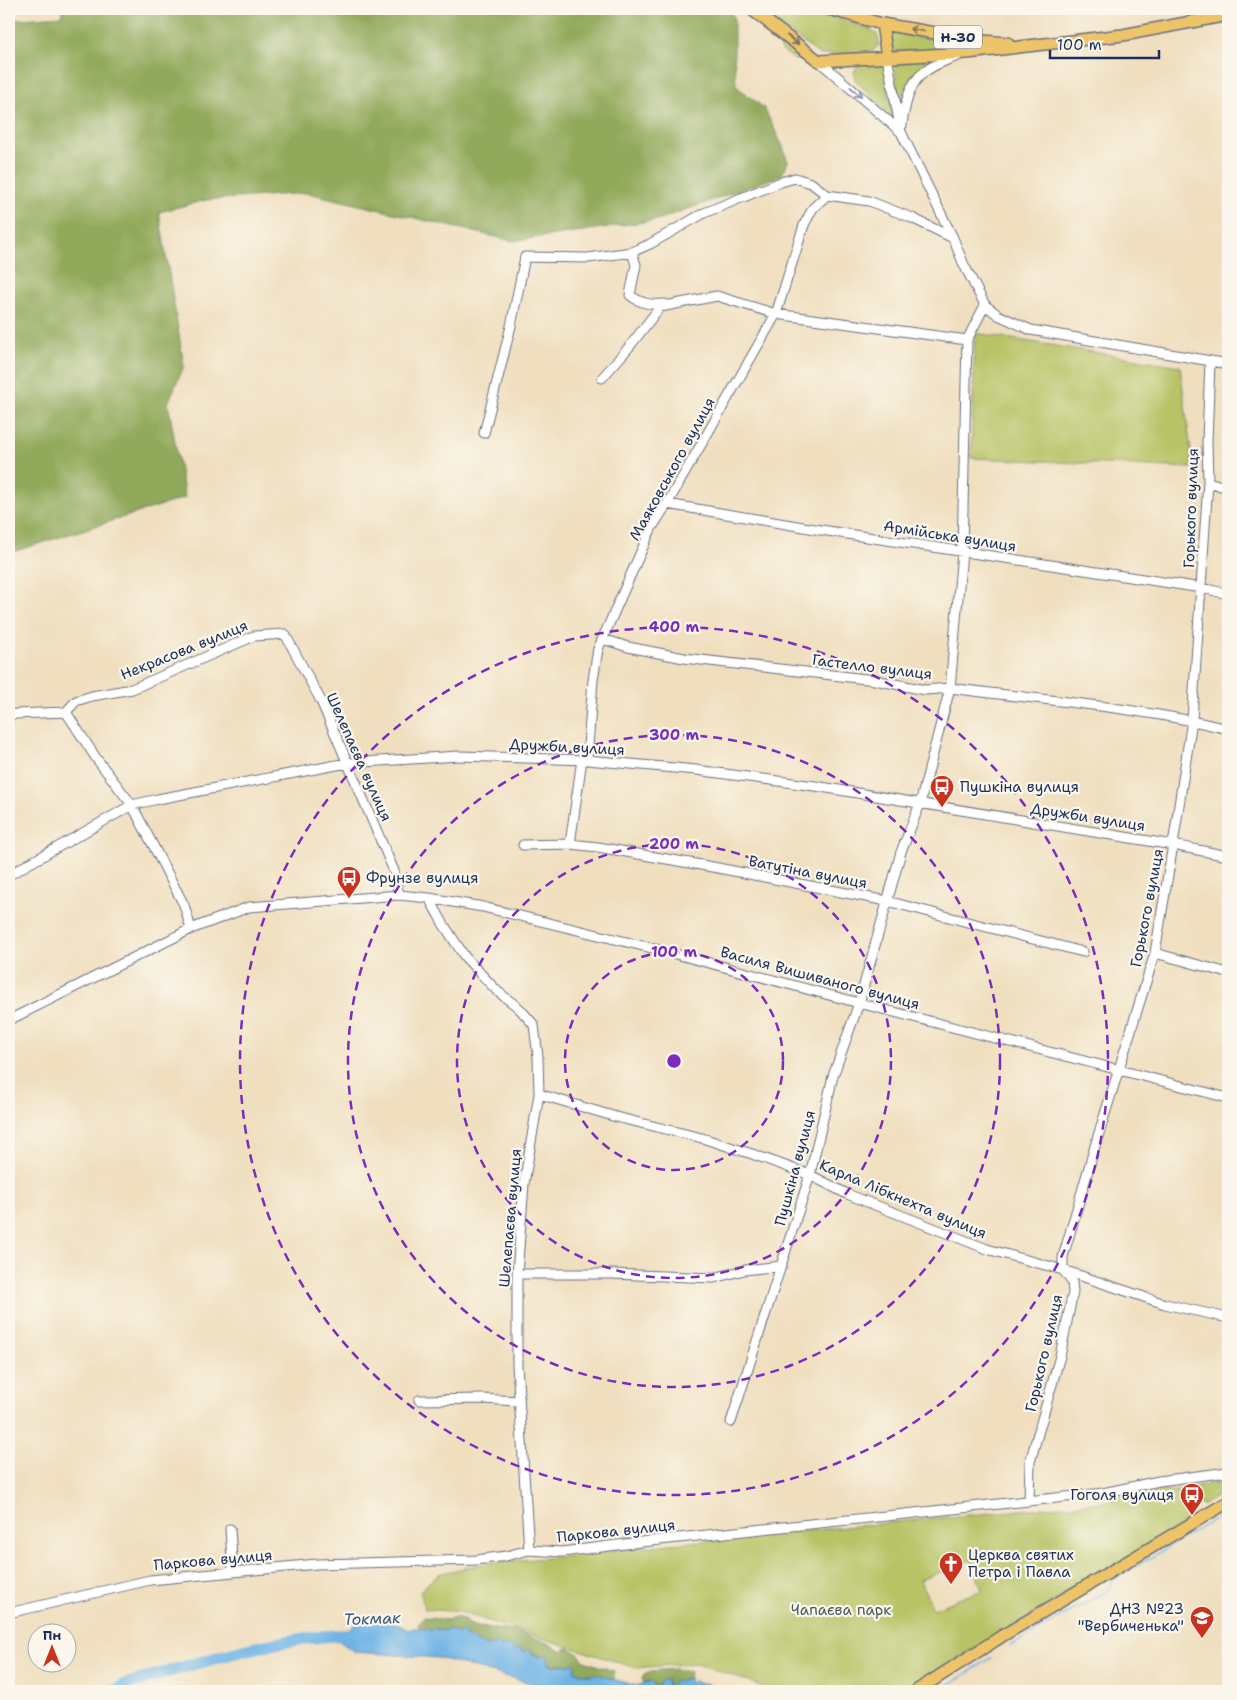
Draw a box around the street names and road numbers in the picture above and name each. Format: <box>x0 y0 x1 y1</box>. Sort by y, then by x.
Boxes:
road number: Н-30 <box>934 26 982 48</box>
street label: Маяковського вулиця <box>624 394 720 544</box>
street label: Горького вулиця <box>1179 448 1203 568</box>
street label: Армійська вулиця <box>882 516 1018 556</box>
street label: Некрасова вулиця <box>117 615 251 685</box>
street label: Гастелло вулиця <box>811 650 933 684</box>
street label: Шелепаєва вулиця <box>322 689 396 825</box>
street label: Дружби вулиця <box>509 734 625 760</box>
street label: Дружби вулиця <box>1029 798 1147 836</box>
street label: Горького вулиця <box>1126 847 1168 969</box>
street label: Ватутіна вулиця <box>747 851 869 893</box>
street label: Василя Вишиваного вулиця <box>718 942 922 1014</box>
street label: Пушкіна вулиця <box>770 1108 820 1228</box>
street label: Шелепаєва вулиця <box>494 1148 526 1288</box>
street label: Карла Лібкнехта вулиця <box>816 1155 990 1243</box>
street label: Горького вулиця <box>1021 1292 1067 1414</box>
street label: Паркова вулиця <box>556 1515 676 1547</box>
street label: Паркова вулиця <box>153 1545 273 1575</box>

